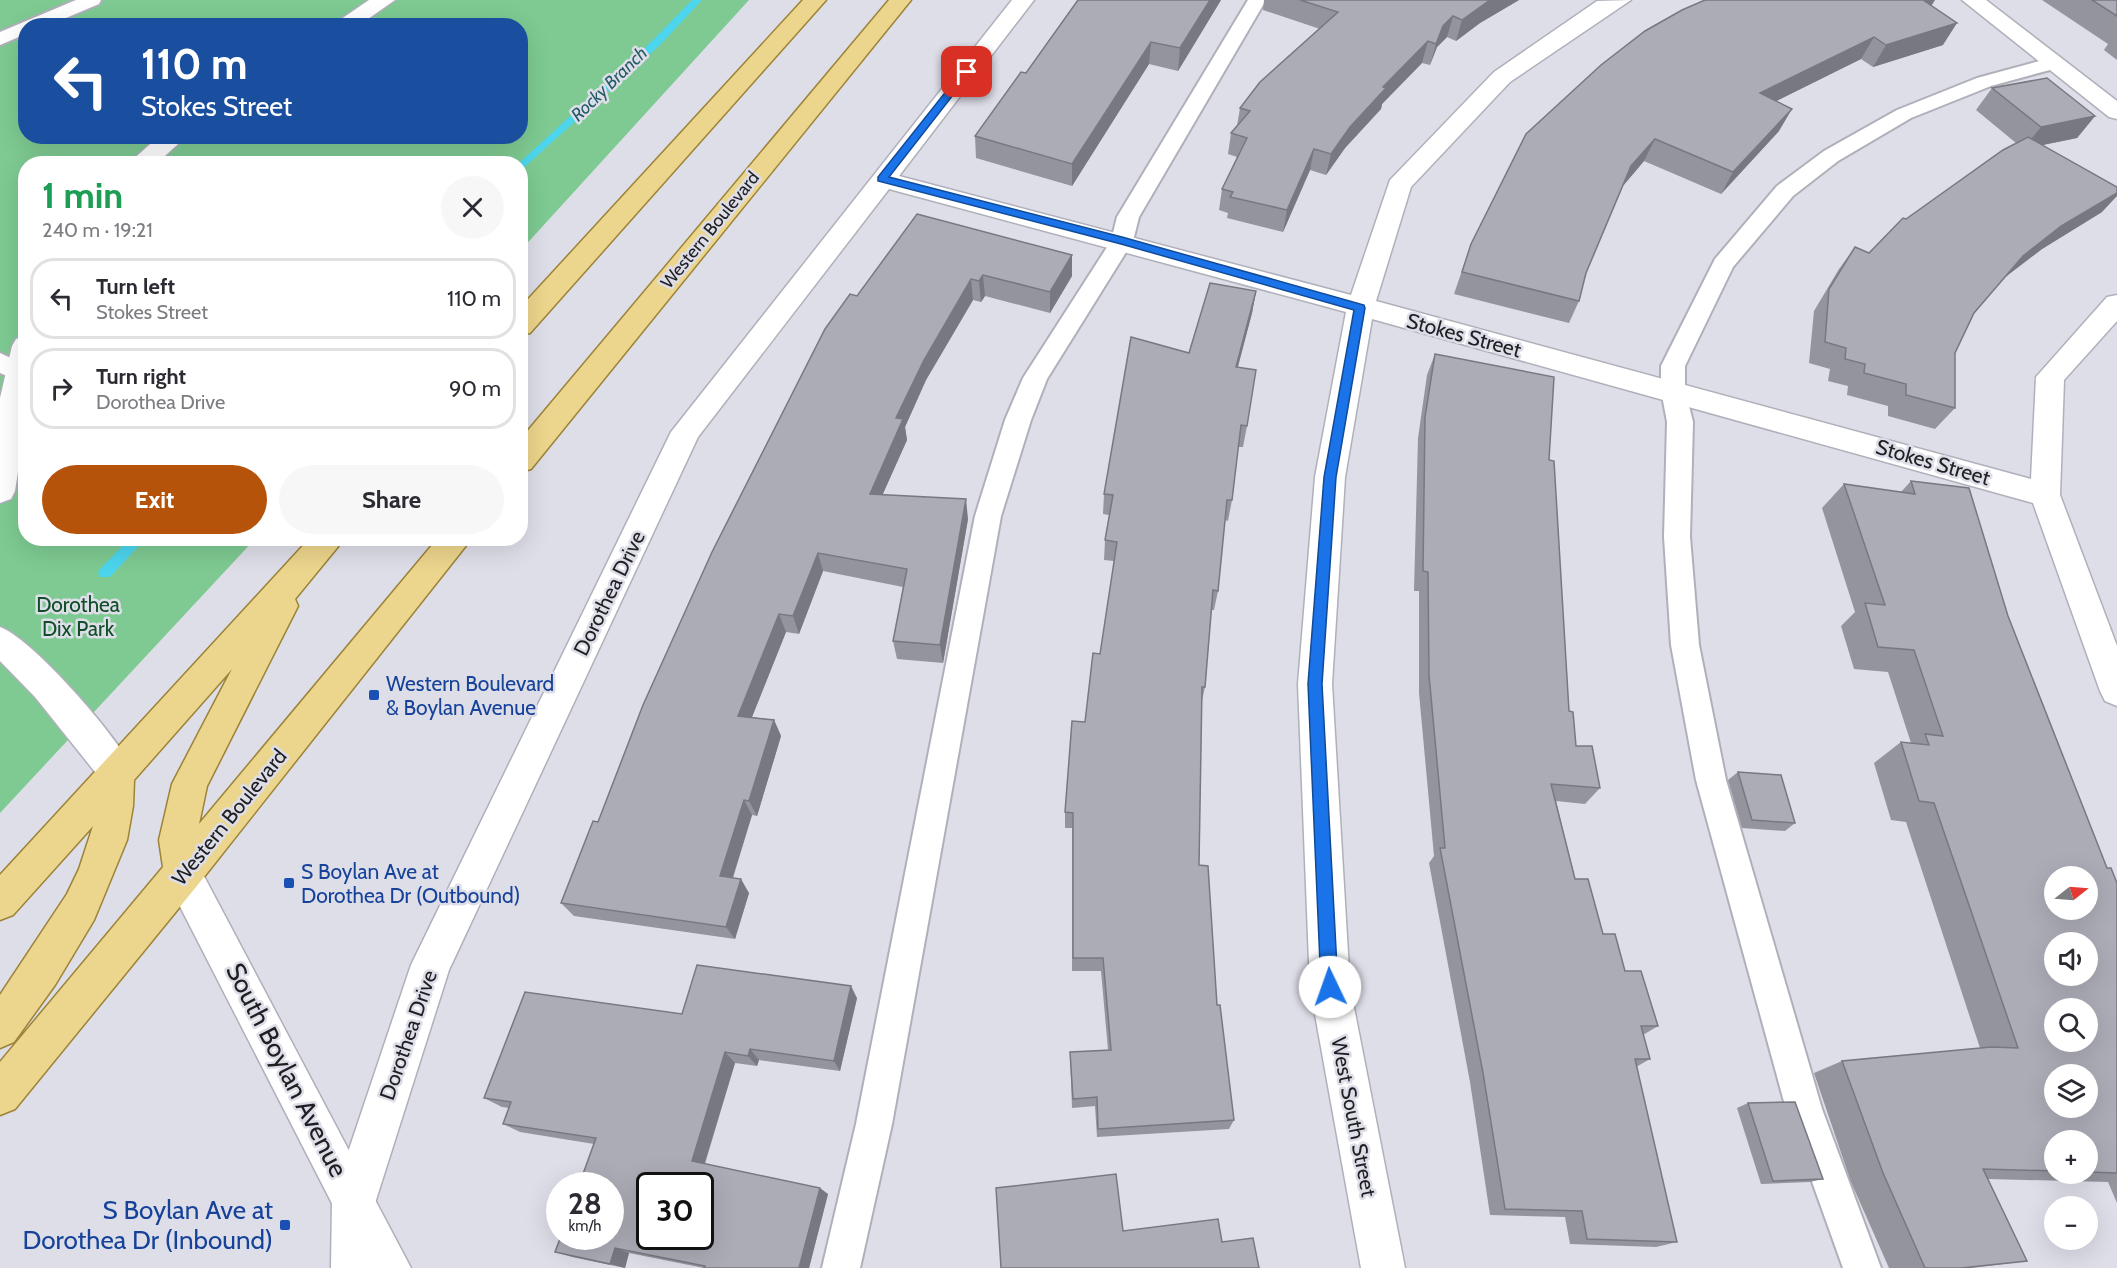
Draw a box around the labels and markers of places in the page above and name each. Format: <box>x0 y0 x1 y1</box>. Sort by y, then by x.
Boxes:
pin <box>941 46 992 97</box>
place label: Western Boulevard & Boylan Avenue <box>386 671 554 720</box>
marker: Western Boulevard & Boylan Avenue <box>367 688 381 702</box>
place label: S Boylan Ave at Dorothea Dr (Outbound) <box>301 859 520 908</box>
marker: S Boylan Ave at Dorothea Dr (Outbound) <box>282 876 296 890</box>
place label: S Boylan Ave at Dorothea Dr (Inbound) <box>22 1194 273 1256</box>
marker: S Boylan Ave at Dorothea Dr (Inbound) <box>278 1218 292 1232</box>

